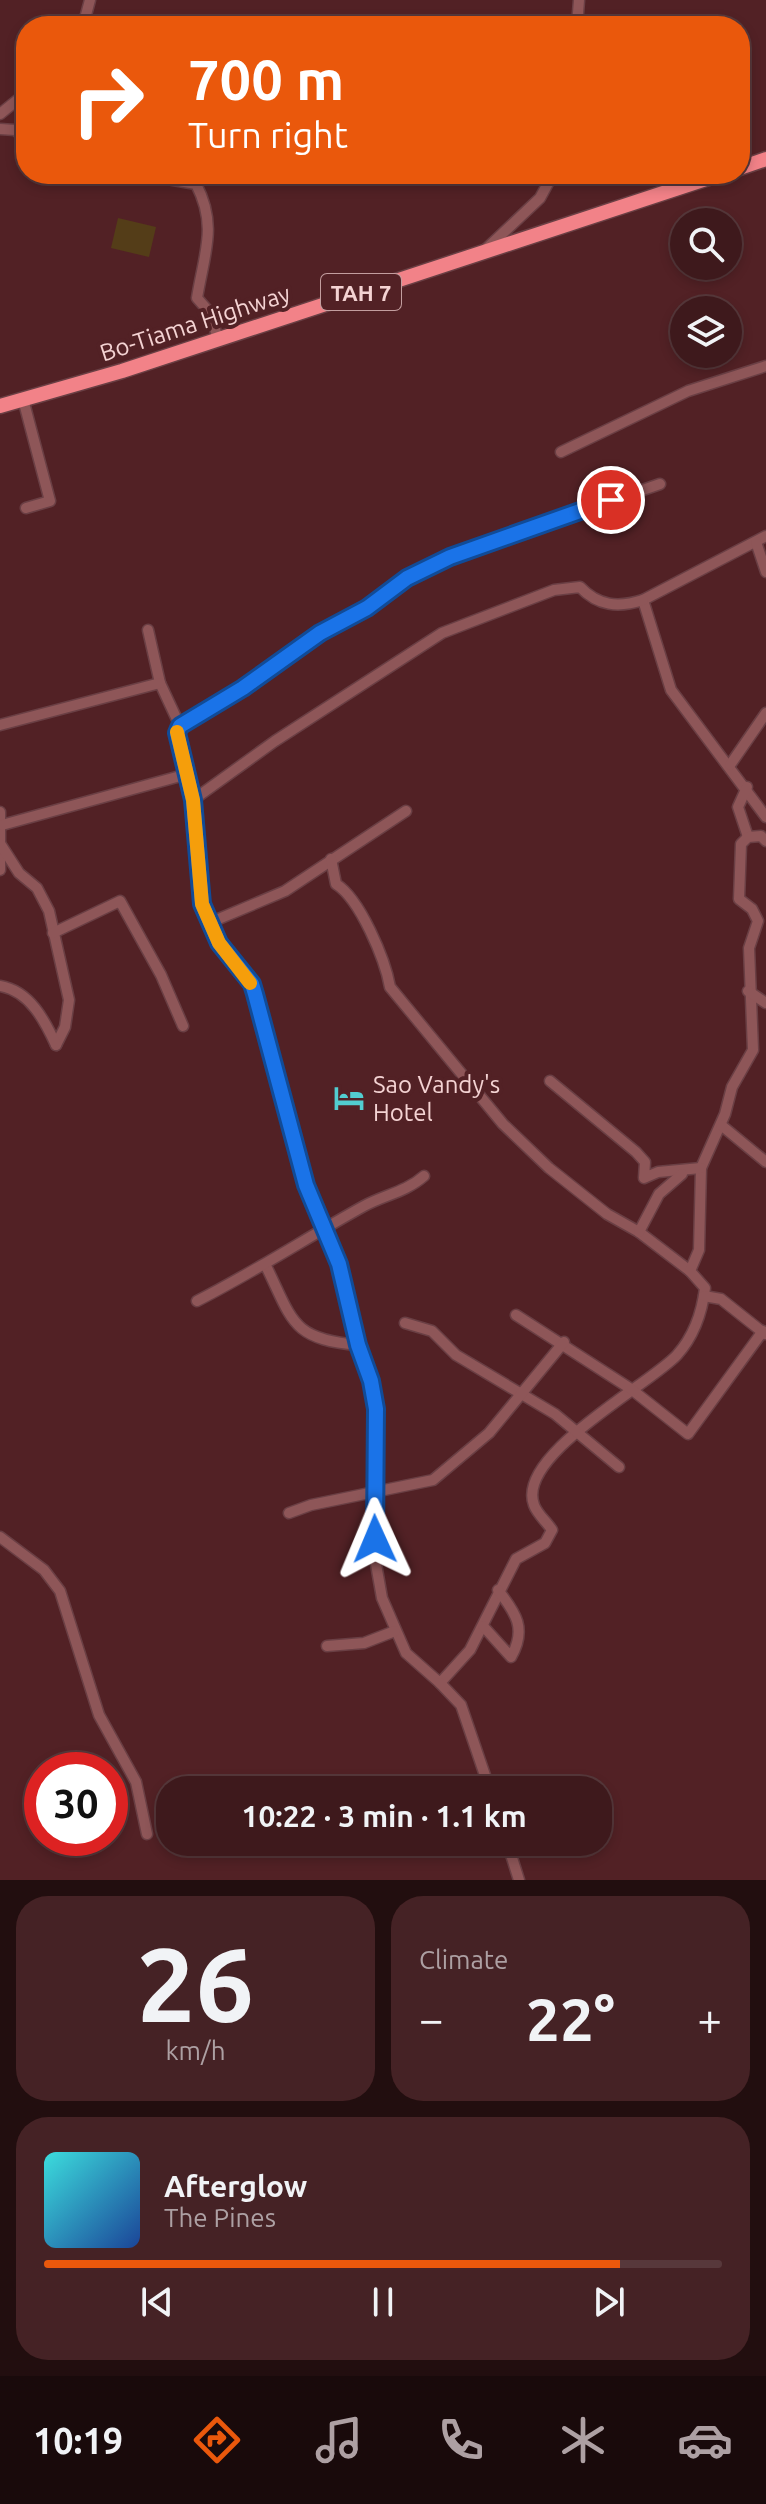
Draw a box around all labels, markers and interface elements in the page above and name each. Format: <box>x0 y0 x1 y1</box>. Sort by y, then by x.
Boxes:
icon: right <box>56 48 160 152</box>
text: 700 m <box>188 48 344 111</box>
text: Turn right <box>188 114 348 155</box>
map controls <box>670 208 742 368</box>
button: search <box>670 208 742 280</box>
road number: TAH 7 <box>321 274 401 310</box>
street label: Bo-Tiama Highway <box>96 279 294 366</box>
button: layers <box>670 296 742 368</box>
pin <box>577 466 645 534</box>
icon: arrive <box>589 478 633 522</box>
place label: Sao Vandy's Hotel <box>373 1071 500 1126</box>
hotel icon: Sao Vandy's Hotel <box>332 1081 366 1115</box>
position arrow <box>333 1497 417 1581</box>
speed limit sign: 30 <box>24 1752 128 1856</box>
text: 10:22 · 3 min · 1.1 km <box>241 1799 527 1833</box>
text: 26 <box>137 1925 254 2042</box>
text: Climate <box>419 1945 508 1974</box>
text: 22° <box>526 1985 615 2052</box>
text: − <box>419 1994 444 2043</box>
text: + <box>697 1994 722 2043</box>
text: km/h <box>165 2036 226 2065</box>
text: Afterglow <box>164 2169 307 2203</box>
text: The Pines <box>164 2203 276 2232</box>
icon: previous <box>135 2280 179 2324</box>
icon: pause <box>361 2280 405 2324</box>
icon: next <box>587 2280 631 2324</box>
icon: directions <box>189 2412 245 2468</box>
icon: music <box>311 2412 367 2468</box>
icon: phone <box>433 2412 489 2468</box>
icon: climate <box>555 2412 611 2468</box>
icon: car <box>677 2412 733 2468</box>
text: 10:19 <box>33 2420 123 2461</box>

